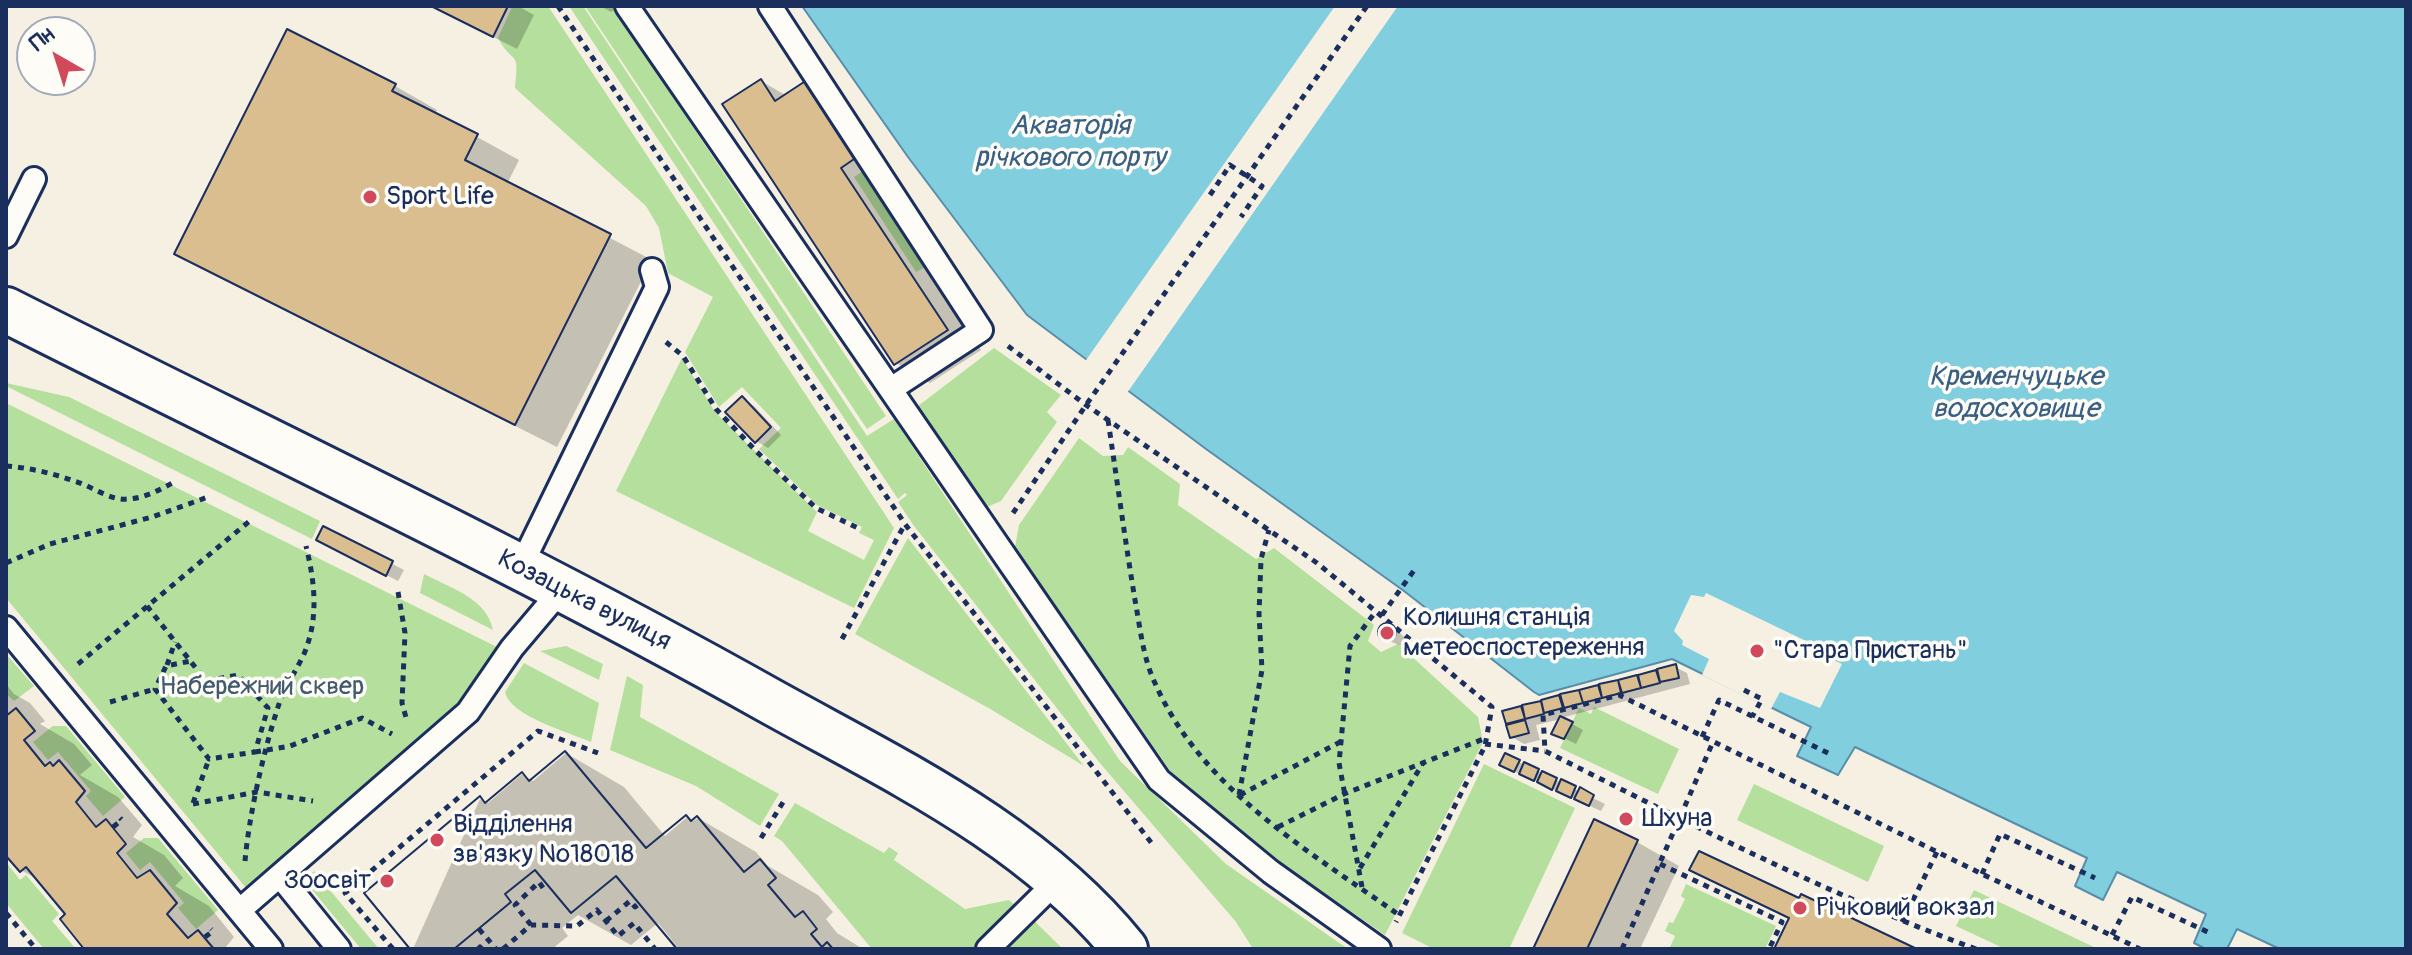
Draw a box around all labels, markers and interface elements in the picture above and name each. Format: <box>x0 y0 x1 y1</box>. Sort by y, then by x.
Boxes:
north arrow <box>16 16 96 96</box>
text: Пн <box>24 20 60 57</box>
water label: Акваторія річкового порту <box>975 110 1165 176</box>
place label: Sport Life <box>386 181 494 213</box>
marker: Sport Life <box>361 188 379 206</box>
water label: Кременчуцьке водосховище <box>1929 361 2103 427</box>
street label: Козацька вулиця <box>492 544 676 658</box>
place label: Колишня станція метеоспостереження <box>1403 602 1644 664</box>
marker: Колишня станція метеоспостереження <box>1378 624 1396 642</box>
place label: "Стара Пристань" <box>1773 635 1967 667</box>
marker: "Стара Пристань" <box>1748 642 1766 660</box>
park label: Набережний сквер <box>160 671 364 703</box>
place label: Шхуна <box>1642 803 1712 835</box>
place label: Відділення зв'язку №18018 <box>453 809 634 870</box>
marker: Шхуна <box>1617 810 1635 828</box>
marker: Відділення зв'язку №18018 <box>428 831 446 849</box>
place label: Зоосвіт <box>284 865 371 897</box>
marker: Зоосвіт <box>378 872 396 890</box>
place label: Річковий вокзал <box>1816 892 1995 924</box>
marker: Річковий вокзал <box>1791 899 1809 917</box>

